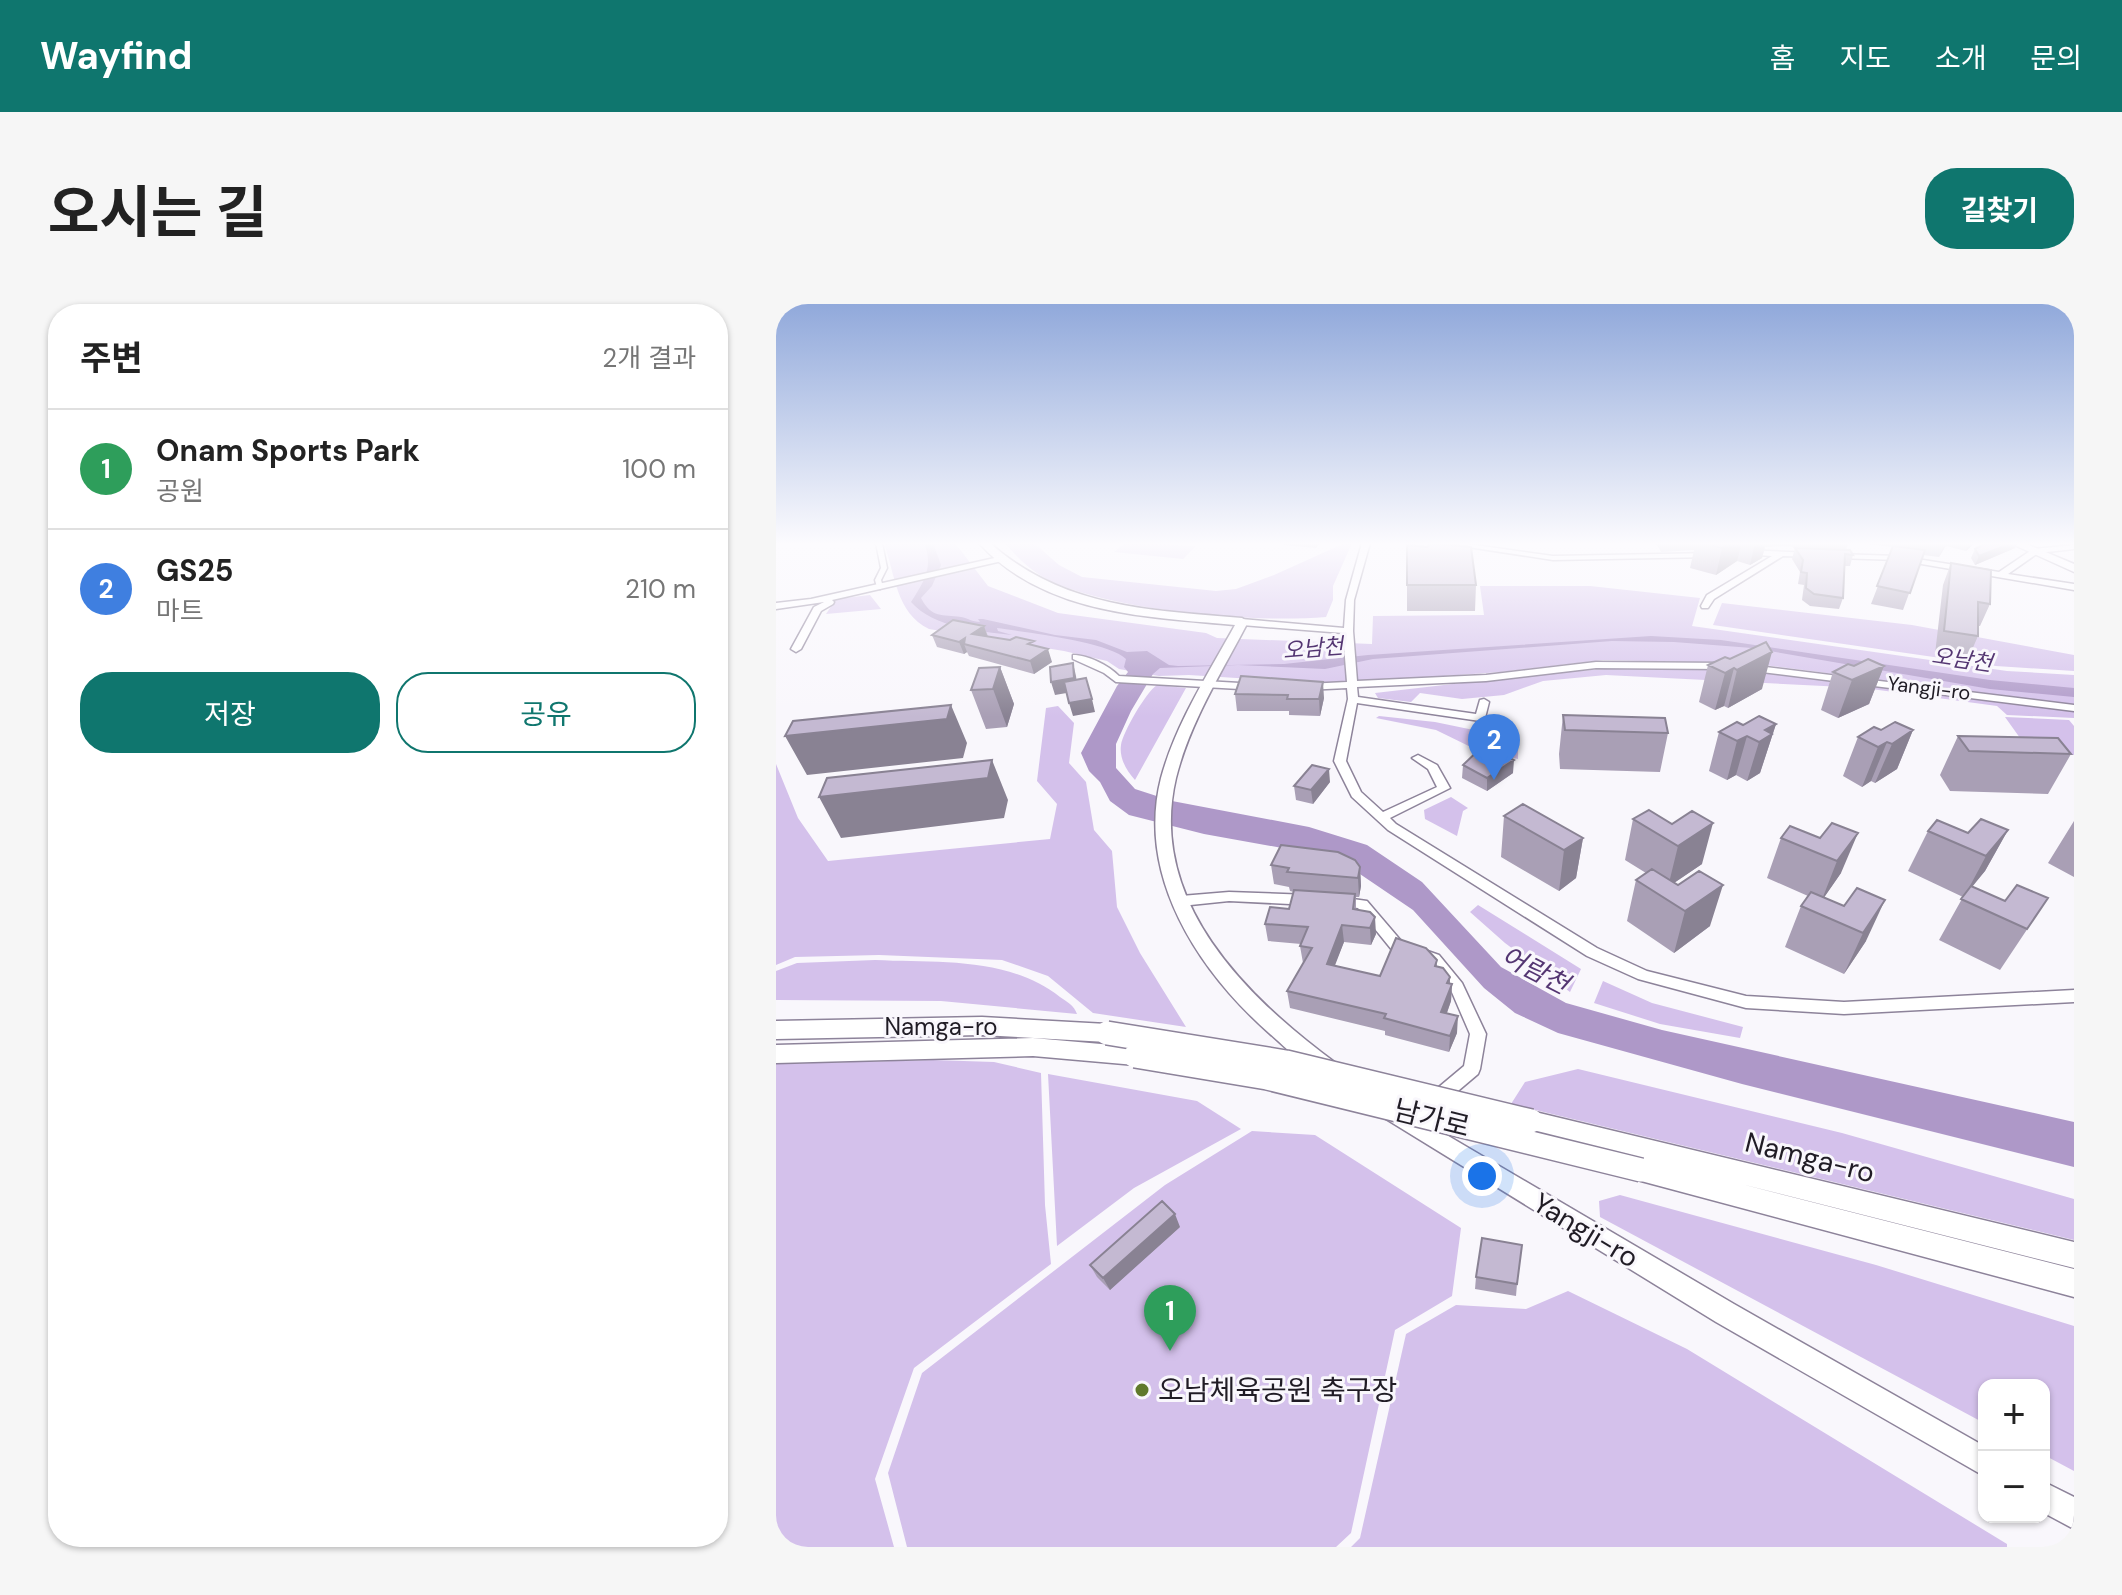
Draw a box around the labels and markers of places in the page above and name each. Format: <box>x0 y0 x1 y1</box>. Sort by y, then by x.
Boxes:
pin: 2 <box>1468 714 1520 780</box>
pin: 1 <box>1144 1285 1196 1351</box>
place label: 오남체육공원 축구장 <box>1158 1372 1397 1409</box>
marker: 오남체육공원 축구장 <box>1133 1381 1151 1399</box>

